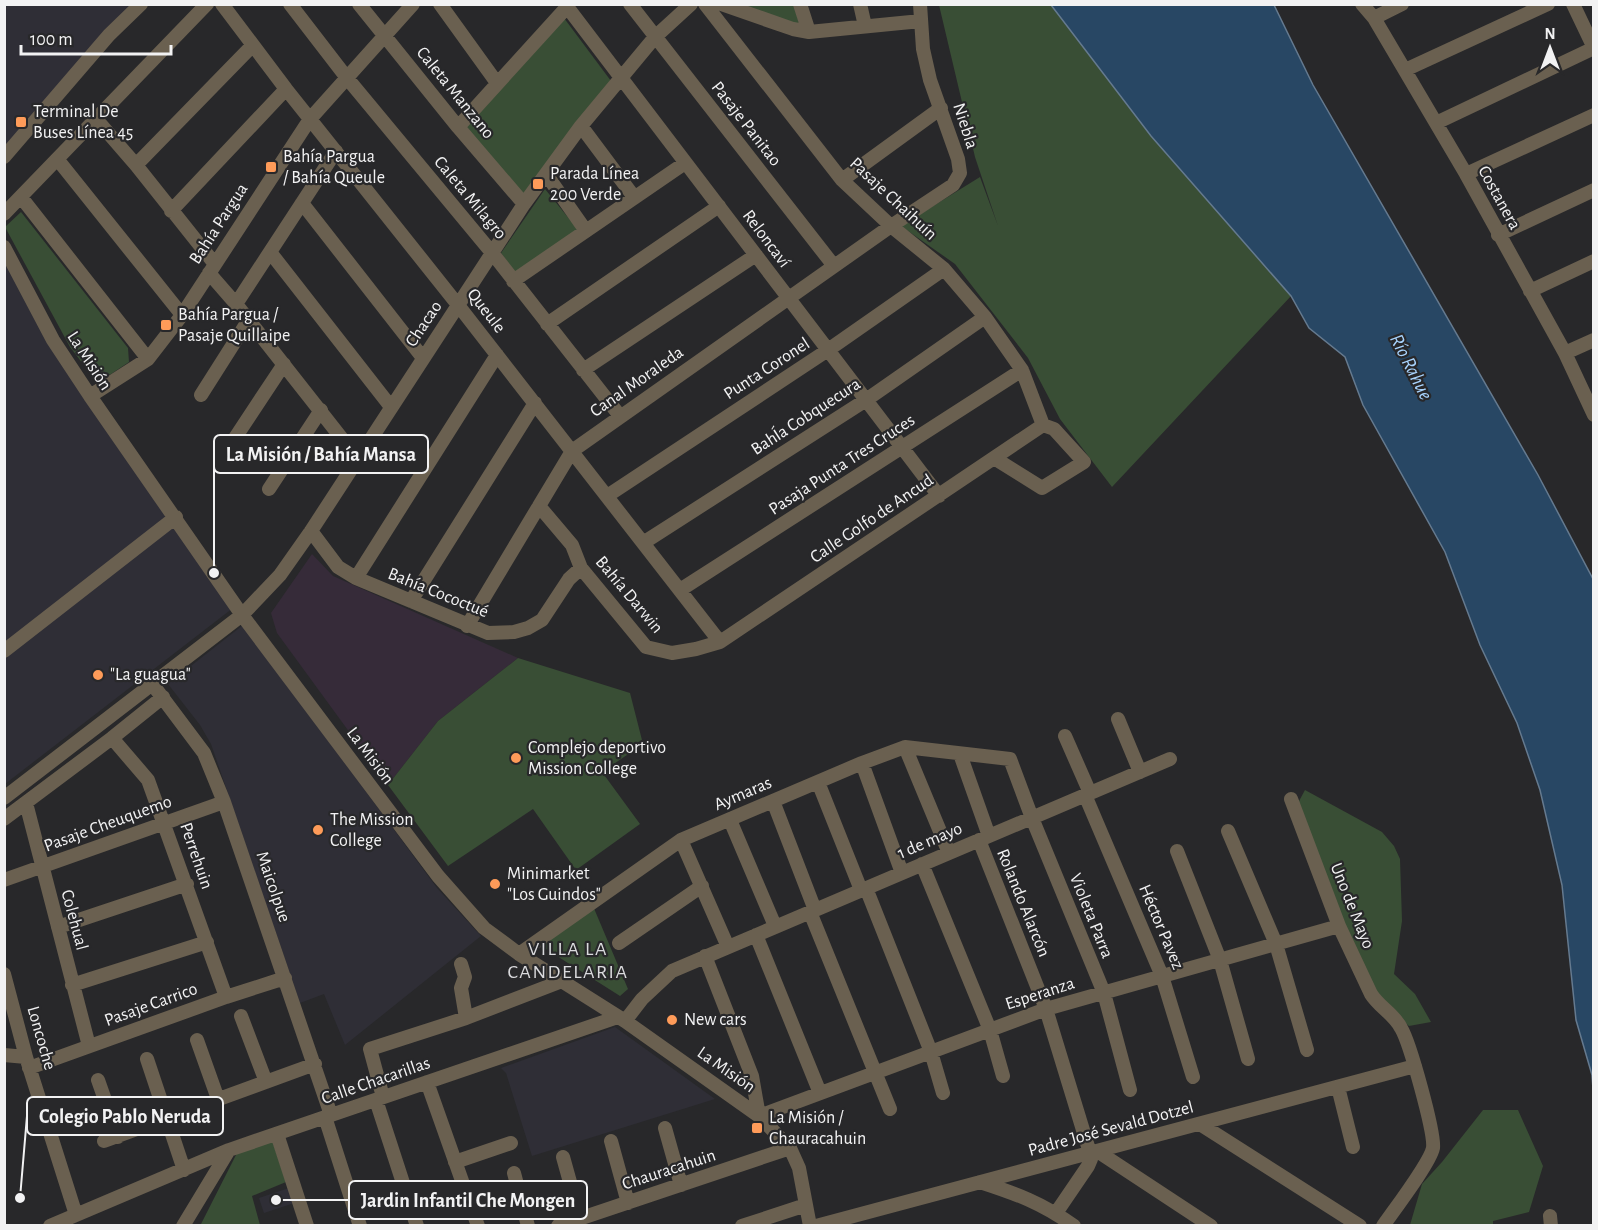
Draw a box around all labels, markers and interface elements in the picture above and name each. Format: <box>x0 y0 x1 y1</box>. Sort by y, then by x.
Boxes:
scale bar <box>21 18 171 56</box>
north arrow <box>1520 18 1580 78</box>
text: N <box>1544 26 1556 42</box>
text: 100 m <box>30 31 73 49</box>
street label: Caleta Manzano <box>413 44 498 143</box>
street label: Pasaje Panitao <box>708 78 785 170</box>
street label: Niebla <box>949 101 981 151</box>
place label: Terminal De Buses Línea 45 <box>33 103 133 142</box>
marker: Terminal De Buses Línea 45 <box>14 115 28 129</box>
place label: Bahía Pargua / Bahía Queule <box>283 148 385 187</box>
street label: Caleta Milagro <box>430 153 510 243</box>
street label: Pasaje Chaihuín <box>846 154 940 244</box>
marker: Bahía Pargua / Bahía Queule <box>264 160 278 174</box>
street label: Costanera <box>1474 163 1524 233</box>
place label: Parada Línea 200 Verde <box>550 165 639 204</box>
marker: Parada Línea 200 Verde <box>531 177 545 191</box>
street label: Bahía Pargua <box>186 180 252 268</box>
street label: Reloncaví <box>739 207 794 272</box>
street label: Queule <box>463 285 509 337</box>
street label: Chacao <box>402 298 446 350</box>
place label: Bahía Pargua / Pasaje Quillaipe <box>178 306 290 345</box>
marker: Bahía Pargua / Pasaje Quillaipe <box>159 318 173 332</box>
street label: La Misión <box>63 328 115 394</box>
water label: Río Rahue <box>1386 331 1436 404</box>
street label: Punta Coronel <box>721 335 813 403</box>
street label: Canal Moraleda <box>587 343 687 421</box>
street label: BahÍa Cobquecura <box>746 373 864 459</box>
street label: Pasaja Punta Tres Cruces <box>766 411 918 519</box>
callout: La Misión / Bahía Mansa <box>214 435 428 473</box>
text: La Misión / Bahía Mansa <box>226 445 417 465</box>
street label: Calle Golfo de Ancud <box>807 471 937 567</box>
street label: Bahía Darwin <box>592 553 666 637</box>
street label: Bahía Cococtué <box>385 565 491 621</box>
place label: "La guagua" <box>110 666 191 684</box>
marker: "La guagua" <box>91 668 105 682</box>
street label: La Misión <box>343 724 397 788</box>
place label: Complejo deportivo Mission College <box>528 739 666 778</box>
marker: Complejo deportivo Mission College <box>509 751 523 765</box>
street label: Aymaras <box>711 774 775 814</box>
street label: Pasaje Cheuquemo <box>42 793 174 855</box>
place label: The Mission College <box>330 811 413 850</box>
street label: 1 de mayo <box>895 819 965 863</box>
street label: Perrehuin <box>176 820 216 892</box>
marker: The Mission College <box>311 823 325 837</box>
street label: Rolando Alarcón <box>993 846 1053 960</box>
street label: Maicolpue <box>253 849 293 925</box>
street label: Uno de Mayo <box>1327 860 1377 952</box>
place label: Minimarket "Los Guindos" <box>507 865 601 904</box>
street label: Violeta Parra <box>1066 871 1116 961</box>
marker: Minimarket "Los Guindos" <box>488 877 502 891</box>
street label: Héctor Pavez <box>1135 882 1187 972</box>
street label: Colehual <box>57 888 91 952</box>
district label: VILLA LA CANDELARIA <box>507 939 629 982</box>
street label: Esperanza <box>1003 974 1077 1014</box>
street label: Pasaje Carrico <box>102 980 200 1030</box>
street label: Loncoche <box>23 1004 59 1072</box>
place label: New cars <box>684 1011 747 1029</box>
marker: New cars <box>665 1013 679 1027</box>
street label: La Misión <box>694 1044 758 1096</box>
street label: Calle Chacarillas <box>319 1054 433 1108</box>
callout: Colegio Pablo Neruda <box>27 1097 223 1135</box>
street label: Padre José Sevald Dotzel <box>1026 1098 1196 1160</box>
text: Colegio Pablo Neruda <box>39 1107 211 1127</box>
place label: La Misión / Chauracahuin <box>769 1109 866 1148</box>
marker: La Misión / Chauracahuin <box>750 1121 764 1135</box>
street label: Chauracahuin <box>620 1146 718 1194</box>
callout: Jardin Infantil Che Mongen <box>349 1181 587 1219</box>
text: Jardin Infantil Che Mongen <box>361 1191 575 1211</box>

